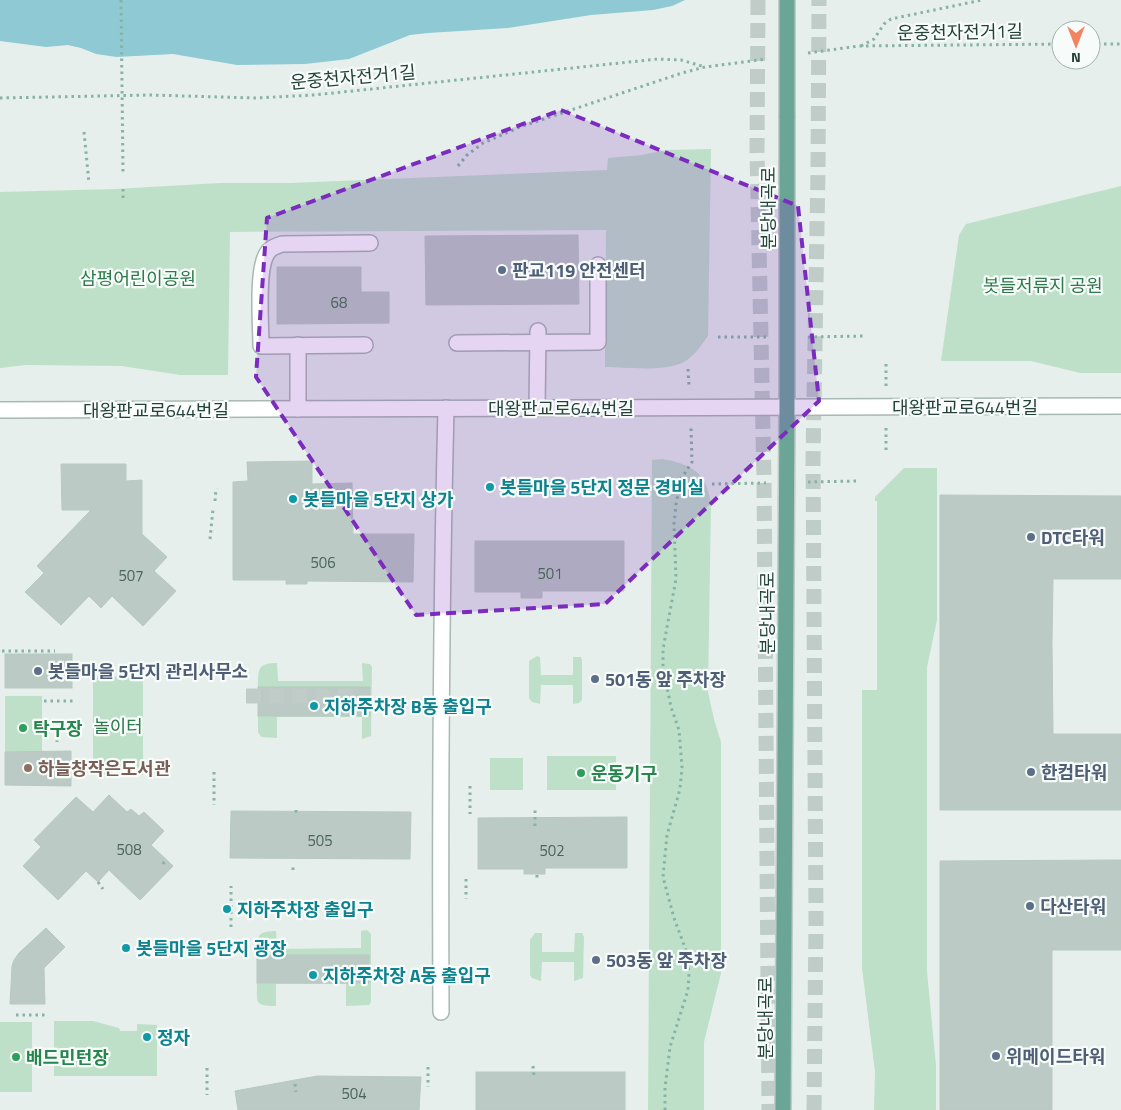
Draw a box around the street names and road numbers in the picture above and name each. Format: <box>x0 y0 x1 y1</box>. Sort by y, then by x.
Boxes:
street label: 운중천자전거1길 <box>897 17 1023 47</box>
street label: 운중천자전거1길 <box>289 58 417 96</box>
street label: 분당내곡로 <box>755 167 782 249</box>
street label: 대왕판교로644번길 <box>892 394 1038 421</box>
street label: 대왕판교로644번길 <box>488 395 634 422</box>
street label: 대왕판교로644번길 <box>83 397 229 424</box>
street label: 분당내곡로 <box>754 572 781 654</box>
street label: 분당내곡로 <box>752 977 779 1059</box>

